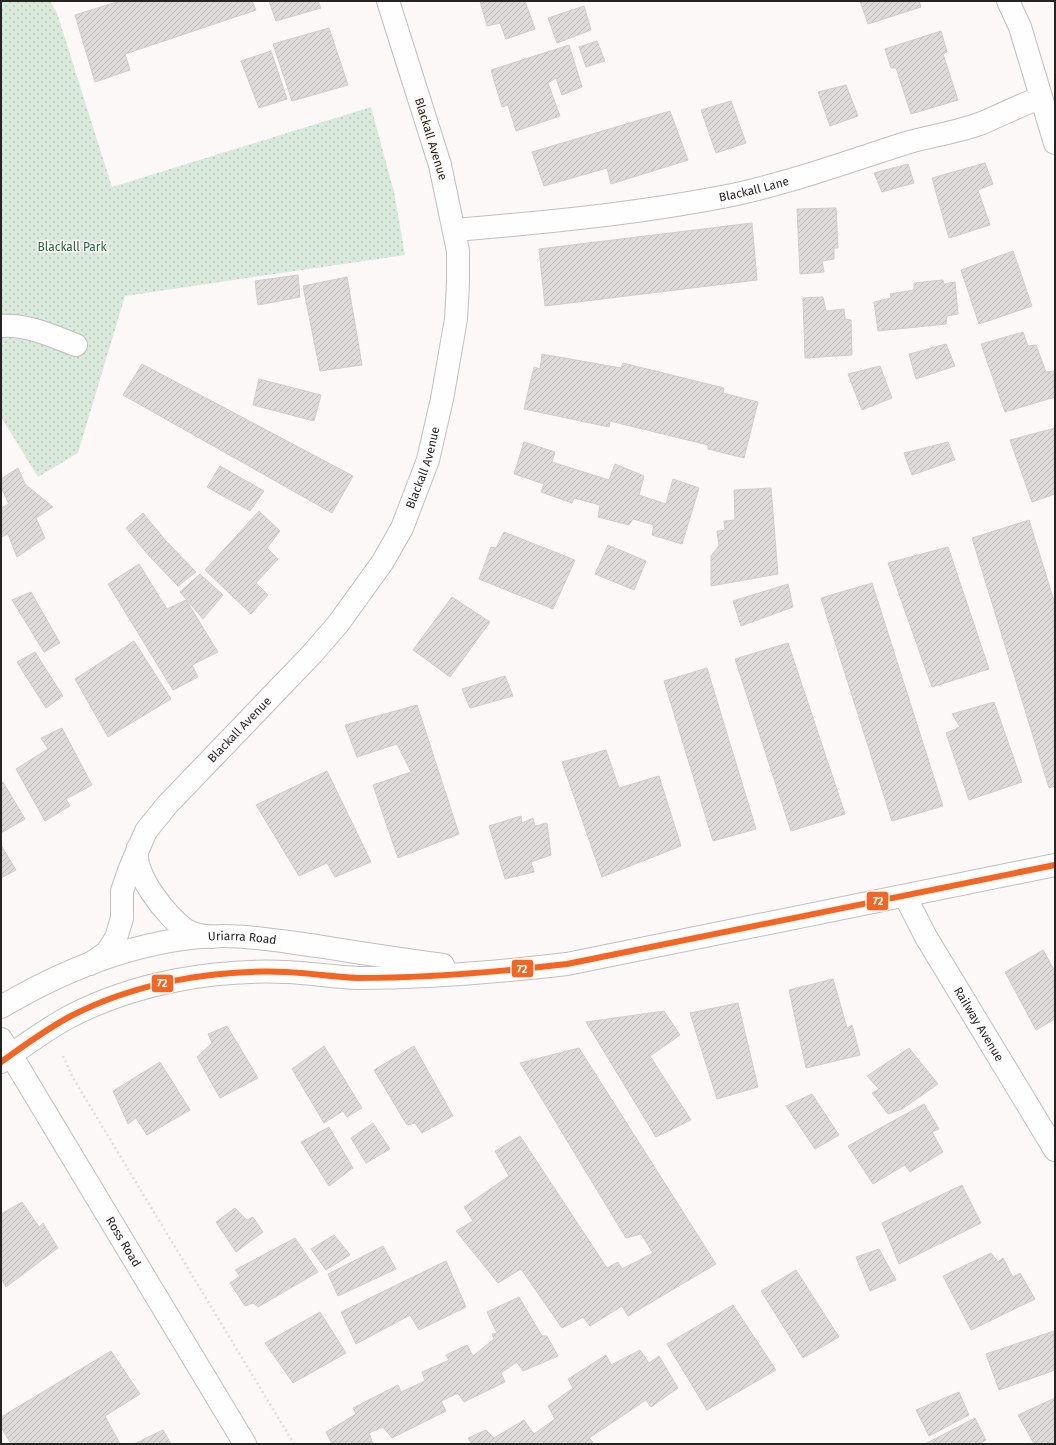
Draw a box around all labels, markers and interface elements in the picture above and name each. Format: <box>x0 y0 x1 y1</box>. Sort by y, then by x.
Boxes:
street label: Blackall Avenue <box>412 96 450 182</box>
street label: Blackall Lane <box>718 174 791 204</box>
park label: Blackall Park <box>37 240 107 254</box>
street label: Blackall Avenue <box>403 425 442 511</box>
street label: Blackall Avenue <box>205 694 274 765</box>
line badge: 72 <box>866 891 889 911</box>
text: 72 <box>873 895 884 908</box>
street label: Uriarra Road <box>208 929 277 947</box>
line badge: 72 <box>511 959 534 978</box>
text: 72 <box>517 963 528 976</box>
line badge: 72 <box>151 974 174 993</box>
text: 72 <box>157 977 168 990</box>
street label: Railway Avenue <box>951 984 1007 1064</box>
street label: Ross Road <box>103 1214 144 1269</box>

